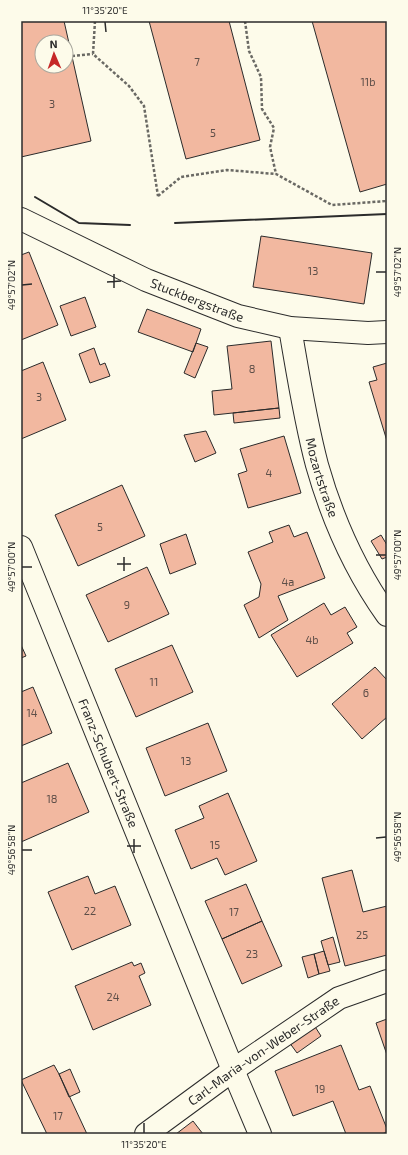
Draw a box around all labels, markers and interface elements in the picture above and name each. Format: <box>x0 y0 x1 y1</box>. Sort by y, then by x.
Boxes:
text: 11°35'20"E <box>82 4 128 16</box>
north arrow <box>34 34 74 74</box>
text: N <box>49 37 58 50</box>
house number: 7 <box>194 55 200 68</box>
house number: 11b <box>360 75 376 88</box>
house number: 3 <box>49 97 55 110</box>
house number: 5 <box>210 126 216 139</box>
text: 49°57'02"N <box>391 247 403 297</box>
text: 49°57'02"N <box>5 260 17 310</box>
house number: 13 <box>308 264 318 277</box>
street label: Stuckbergstraße <box>148 275 245 325</box>
house number: 8 <box>249 362 255 375</box>
house number: 3 <box>36 390 42 403</box>
street label: Mozartstraße <box>303 436 342 520</box>
house number: 4 <box>266 466 273 479</box>
house number: 5 <box>97 520 103 533</box>
text: 49°57'00"N <box>391 530 403 580</box>
text: 49°57'00"N <box>5 542 17 592</box>
house number: 4a <box>282 575 294 588</box>
house number: 9 <box>124 598 130 611</box>
house number: 4b <box>305 633 319 646</box>
house number: 11 <box>150 675 158 688</box>
house number: 6 <box>363 686 369 699</box>
street label: Franz-Schubert-Straße <box>75 696 142 830</box>
house number: 14 <box>26 706 38 719</box>
house number: 13 <box>181 754 191 767</box>
house number: 18 <box>46 792 58 805</box>
text: 49°56'58"N <box>391 812 403 862</box>
text: 49°56'58"N <box>5 825 17 875</box>
house number: 15 <box>210 838 220 851</box>
house number: 22 <box>84 904 96 917</box>
house number: 17 <box>229 905 239 918</box>
house number: 25 <box>356 928 368 941</box>
house number: 23 <box>246 947 258 960</box>
house number: 24 <box>107 990 120 1003</box>
street label: Carl-Maria-von-Weber-Straße <box>184 992 342 1109</box>
house number: 19 <box>315 1082 325 1095</box>
house number: 17 <box>53 1109 63 1122</box>
text: 11°35'20"E <box>121 1138 167 1150</box>

